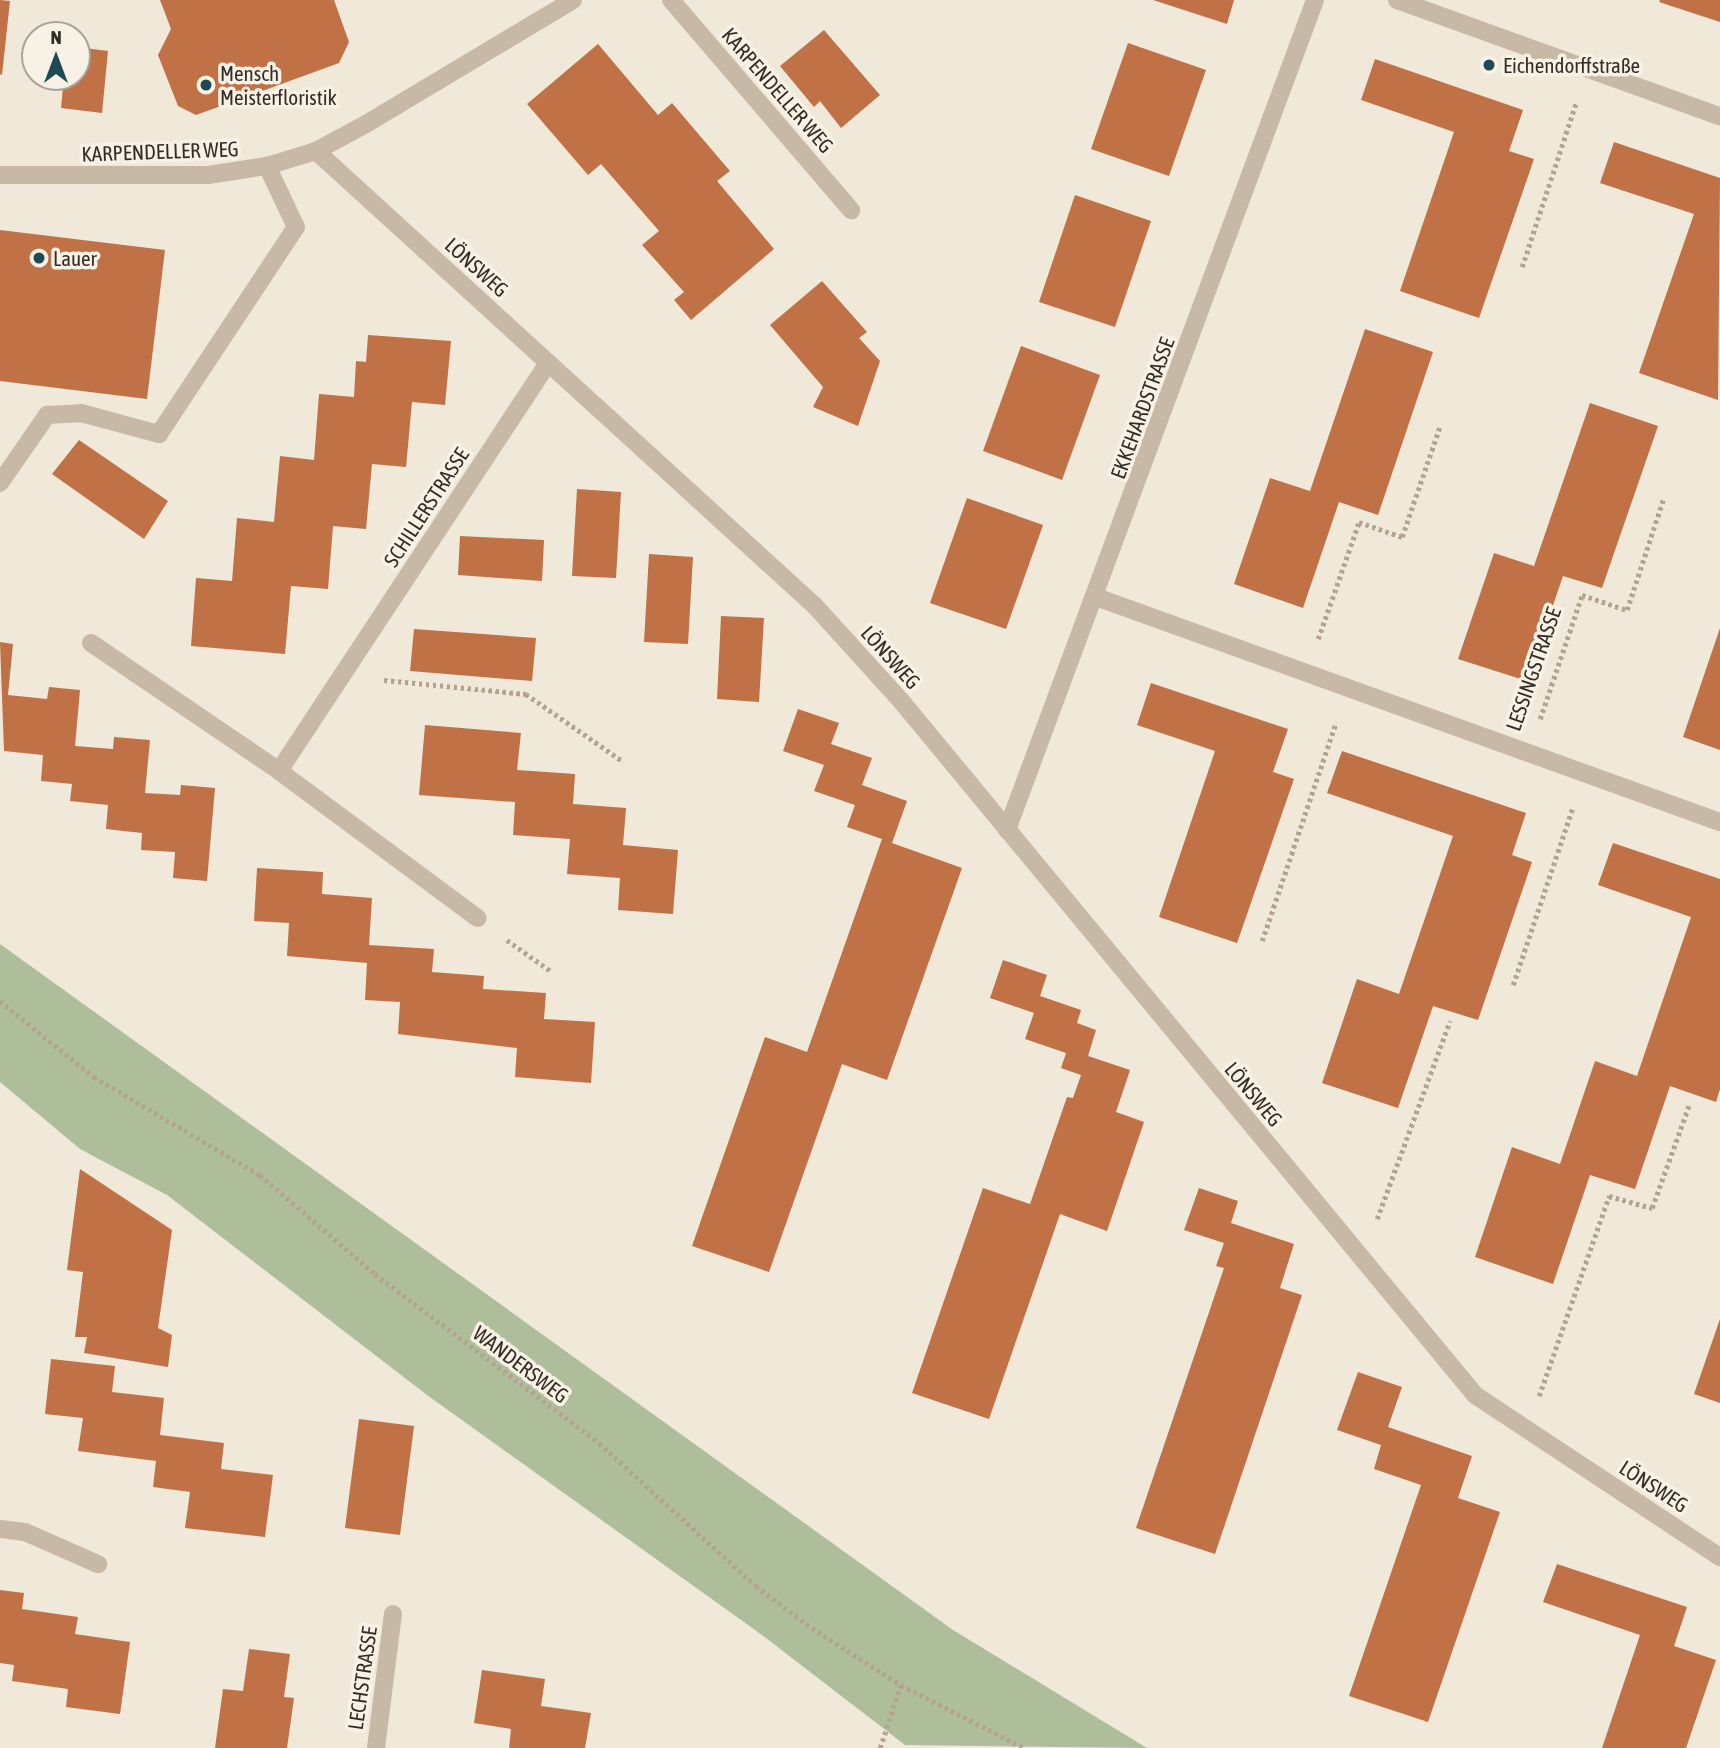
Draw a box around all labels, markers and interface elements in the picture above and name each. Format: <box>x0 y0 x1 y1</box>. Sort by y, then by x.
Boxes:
north arrow <box>21 21 91 91</box>
street label: KARPENDELLER WEG <box>717 22 839 158</box>
text: N <box>50 26 62 48</box>
place label: Eichendorffstraße <box>1503 52 1640 78</box>
marker: Eichendorffstraße <box>1481 57 1497 73</box>
place label: Mensch Meisterfloristik <box>220 60 337 110</box>
marker: Mensch Meisterfloristik <box>198 77 214 93</box>
street label: KARPENDELLER WEG <box>81 136 239 166</box>
street label: LÖNSWEG <box>440 232 514 302</box>
place label: Lauer <box>53 245 97 271</box>
marker: Lauer <box>31 250 47 266</box>
street label: EKKEHARDSTRASSE <box>1105 334 1179 482</box>
street label: SCHILLERSTRASSE <box>378 443 474 571</box>
street label: LESSINGSTRASSE <box>1500 604 1566 734</box>
street label: LÖNSWEG <box>856 620 926 694</box>
street label: LÖNSWEG <box>1220 1057 1288 1131</box>
street label: WANDERSWEG <box>468 1320 574 1408</box>
street label: LÖNSWEG <box>1615 1455 1693 1517</box>
street label: LECHSTRASSE <box>342 1625 382 1731</box>

